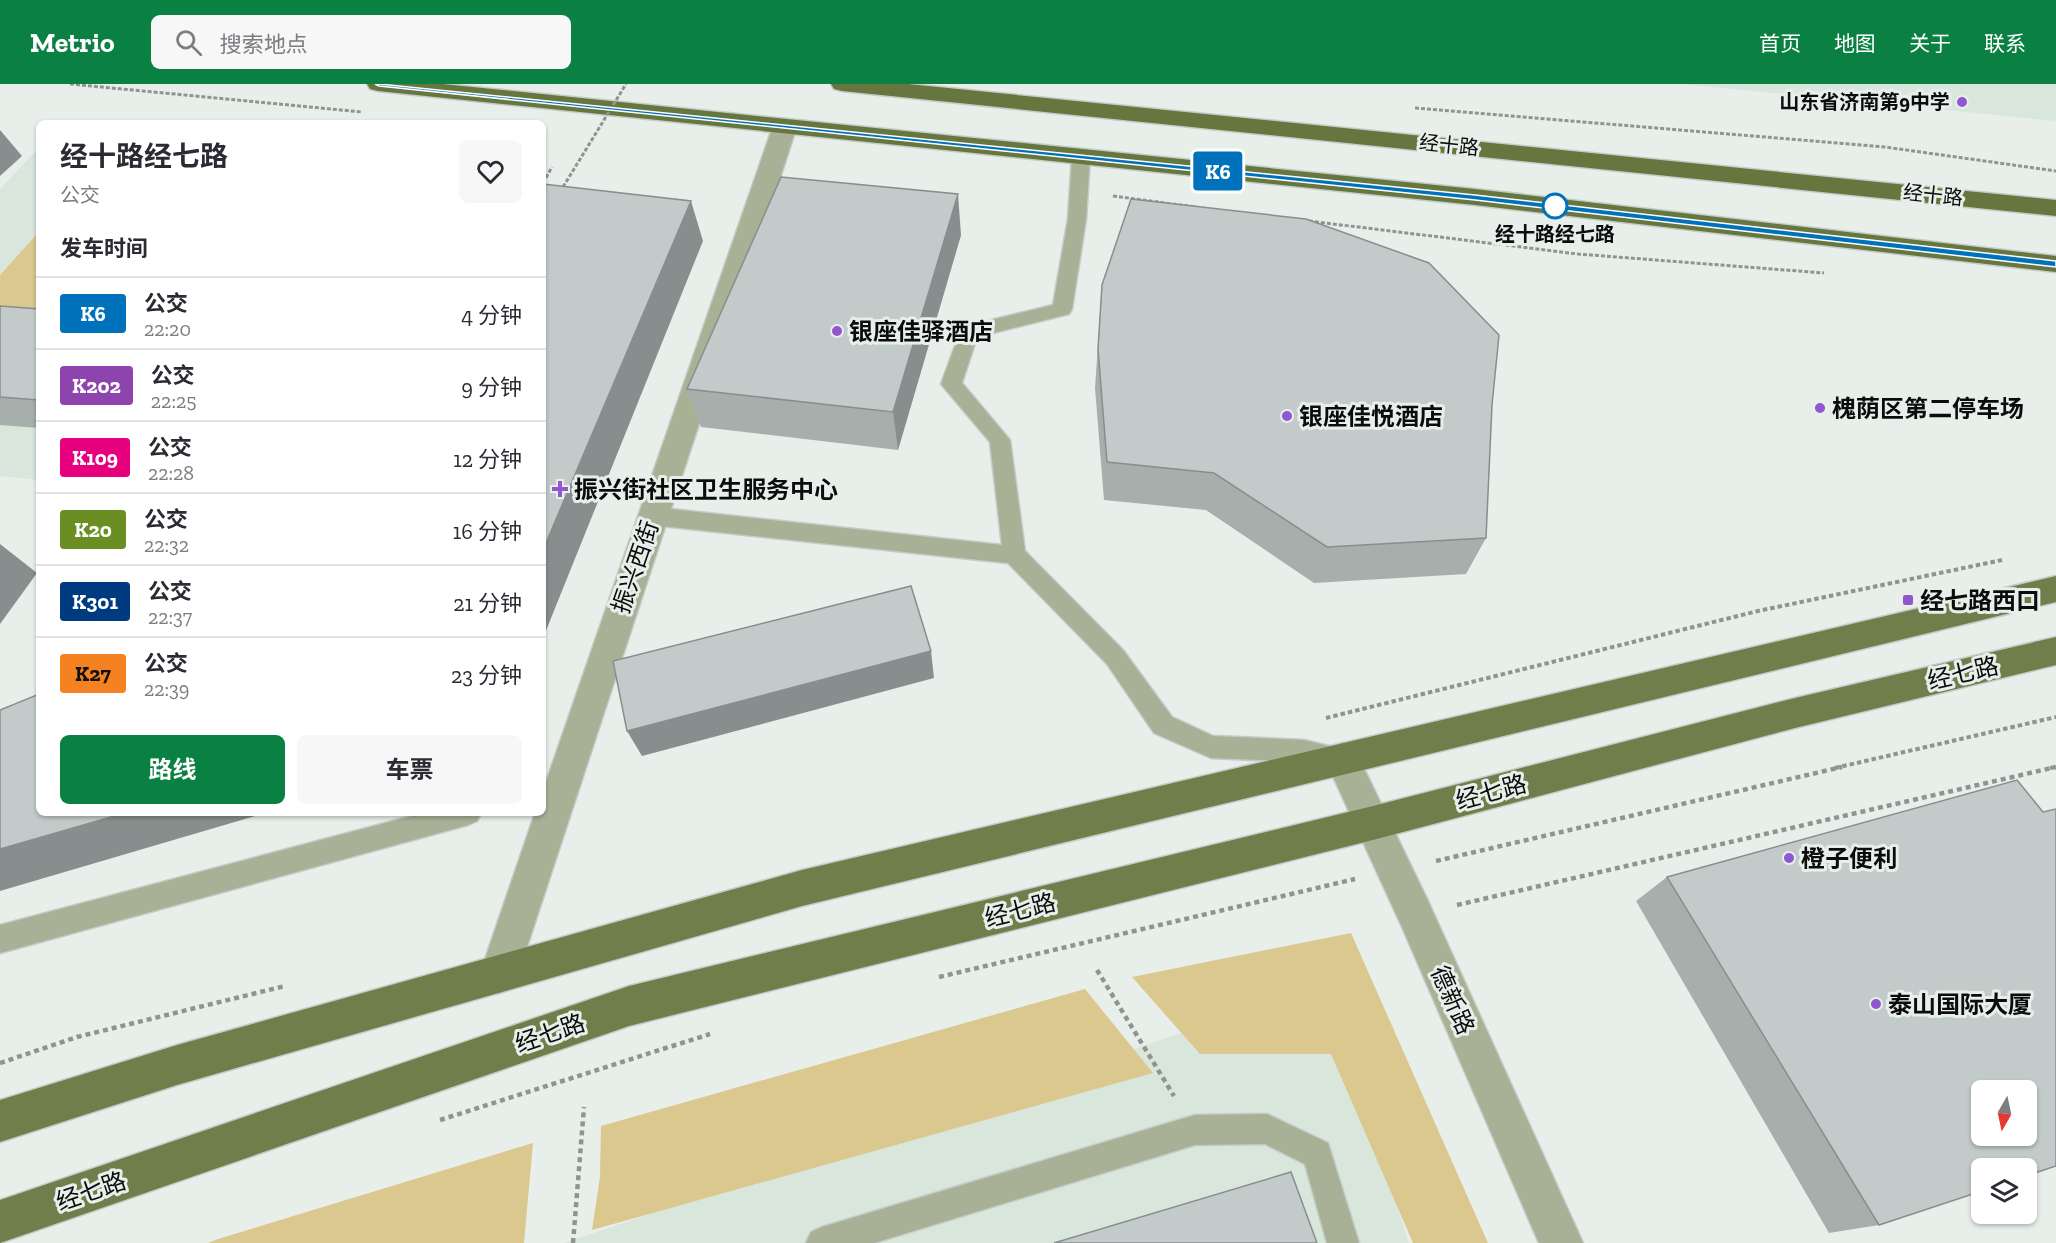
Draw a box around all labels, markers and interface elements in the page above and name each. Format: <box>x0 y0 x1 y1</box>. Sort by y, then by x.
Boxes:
search box <box>151 15 571 69</box>
text: Metrio <box>30 26 115 59</box>
icon: search <box>172 26 205 59</box>
text: 搜索地点 <box>220 31 308 58</box>
text: 首页 <box>1759 31 1801 56</box>
text: 地图 <box>1834 31 1876 56</box>
text: 关于 <box>1909 31 1951 56</box>
text: 联系 <box>1984 31 2026 56</box>
place label: 山东省济南第9中学 <box>1779 90 1950 114</box>
marker: 山东省济南第9中学 <box>1955 95 1969 109</box>
street label: 经十路 <box>1418 130 1480 160</box>
text: 经十路经七路 <box>60 140 228 173</box>
button: heart <box>459 140 522 203</box>
line badge: K6 <box>1191 152 1245 190</box>
text: K6 <box>1205 159 1231 184</box>
street label: 经十路 <box>1902 180 1964 210</box>
text: 公交 <box>60 183 100 207</box>
marker: 经十路经七路 <box>1542 193 1568 219</box>
place label: 经十路经七路 <box>1495 222 1615 246</box>
text: 发车时间 <box>60 235 148 262</box>
text: 公交 <box>144 290 188 317</box>
text: K6 <box>80 301 106 326</box>
text: 4 分钟 <box>461 302 522 329</box>
text: 22:20 <box>144 317 191 341</box>
place label: 银座佳驿酒店 <box>849 317 993 346</box>
marker: 银座佳驿酒店 <box>830 324 844 338</box>
text: 公交 <box>151 362 195 389</box>
text: K202 <box>72 373 121 398</box>
text: 9 分钟 <box>461 374 522 401</box>
text: 22:25 <box>151 389 196 413</box>
place label: 槐荫区第二停车场 <box>1832 394 2024 423</box>
marker: 槐荫区第二停车场 <box>1813 401 1827 415</box>
place label: 银座佳悦酒店 <box>1299 402 1443 431</box>
marker: 银座佳悦酒店 <box>1280 409 1294 423</box>
text: 公交 <box>148 434 192 461</box>
text: K109 <box>72 445 118 470</box>
text: 12 分钟 <box>453 446 522 473</box>
text: 22:28 <box>148 461 194 485</box>
place label: 振兴街社区卫生服务中心 <box>574 475 838 504</box>
marker: 振兴街社区卫生服务中心 <box>551 480 569 498</box>
text: 公交 <box>144 506 188 533</box>
text: K20 <box>74 517 112 542</box>
street label: 振兴西街 <box>606 517 664 617</box>
text: 16 分钟 <box>453 518 522 545</box>
text: 22:32 <box>144 533 189 557</box>
text: 公交 <box>148 578 192 605</box>
place label: 经七路西口 <box>1920 586 2040 615</box>
text: K301 <box>72 589 118 614</box>
text: 21 分钟 <box>453 590 522 617</box>
marker: 经七路西口 <box>1901 593 1915 607</box>
text: 22:37 <box>148 605 192 629</box>
text: 公交 <box>144 650 188 677</box>
street label: 经七路 <box>1925 651 2001 695</box>
text: K27 <box>75 661 111 686</box>
text: 23 分钟 <box>451 662 522 689</box>
text: 22:39 <box>144 677 189 701</box>
button: 路线 <box>60 735 285 804</box>
button: 车票 <box>297 735 522 804</box>
street label: 经七路 <box>1452 769 1530 815</box>
place label: 橙子便利 <box>1801 844 1897 873</box>
marker: 橙子便利 <box>1782 851 1796 865</box>
street label: 经七路 <box>982 887 1058 933</box>
street label: 德新路 <box>1425 961 1481 1039</box>
place label: 泰山国际大厦 <box>1888 990 2032 1019</box>
marker: 泰山国际大厦 <box>1869 997 1883 1011</box>
street label: 经七路 <box>511 1008 589 1058</box>
north arrow <box>1971 1080 2037 1146</box>
map controls <box>1971 1080 2037 1224</box>
button: layers <box>1971 1158 2037 1224</box>
street label: 经七路 <box>52 1166 130 1216</box>

